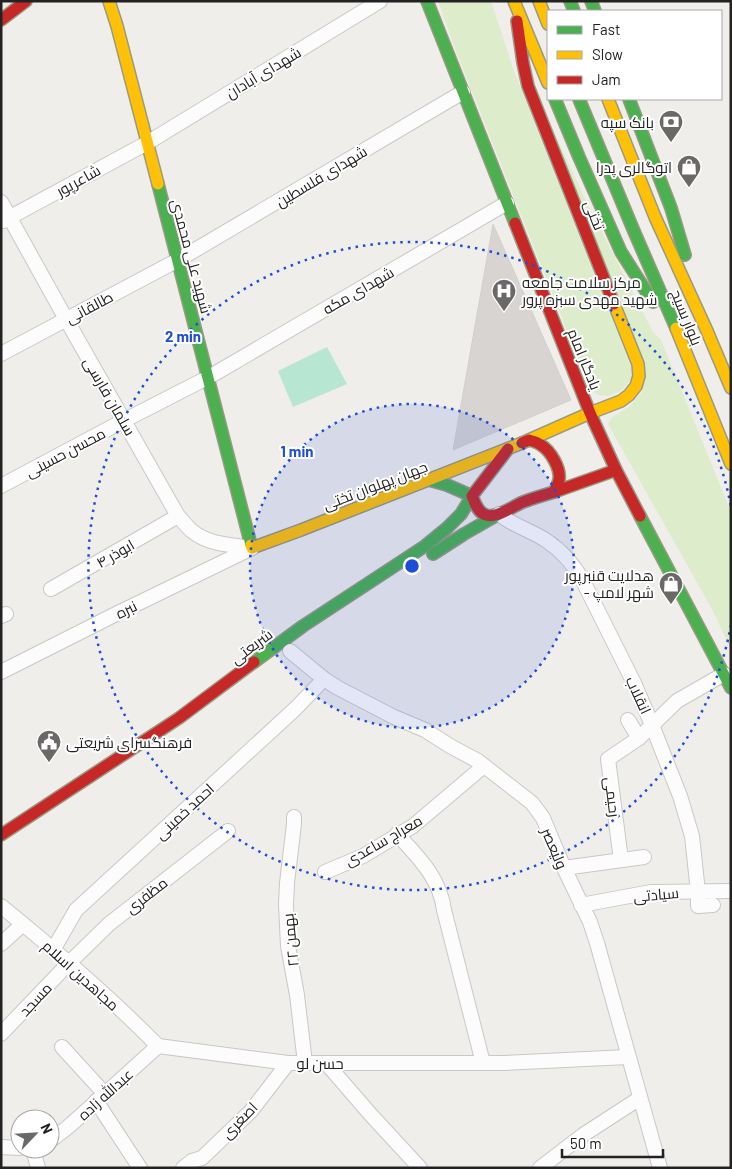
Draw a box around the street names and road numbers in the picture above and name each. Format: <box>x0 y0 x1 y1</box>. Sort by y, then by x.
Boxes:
street label: شهدای آبادان <box>222 43 305 103</box>
street label: شهدای فلسطین <box>272 142 371 212</box>
street label: شاعرپور <box>52 160 104 202</box>
street label: شهید علی محمدی <box>166 197 216 316</box>
street label: تختی <box>579 197 609 233</box>
street label: شهدای مکه <box>319 262 398 319</box>
street label: بلوار بسیج <box>665 286 706 349</box>
street label: طالقانی <box>62 287 117 329</box>
street label: یادگار امام <box>563 326 605 393</box>
street label: سلمان فارسی <box>79 354 140 439</box>
street label: محسن حسینی <box>22 423 109 482</box>
street label: جهان پهلوان تختی <box>320 457 431 515</box>
street label: ابوذر ۴ <box>93 535 138 572</box>
street label: نبره <box>112 596 140 623</box>
street label: شریعتی <box>226 624 277 669</box>
street label: انقلاب <box>622 673 656 717</box>
street label: رحیمی <box>600 776 624 818</box>
street label: احمد خمینی <box>151 779 219 844</box>
street label: معراج ساعدی <box>341 811 426 872</box>
street label: ولیعصر <box>537 824 572 872</box>
street label: مظفری <box>121 873 172 919</box>
street label: سیادتی <box>632 883 680 907</box>
street label: ۲۲ بهمن <box>278 912 304 967</box>
street label: مجاهدین اسلام <box>38 936 123 1015</box>
street label: مسجد <box>15 978 55 1020</box>
street label: حسن لو <box>296 1054 344 1074</box>
street label: عبدالله زاده <box>74 1065 137 1124</box>
street label: اصغری <box>217 1098 262 1143</box>

